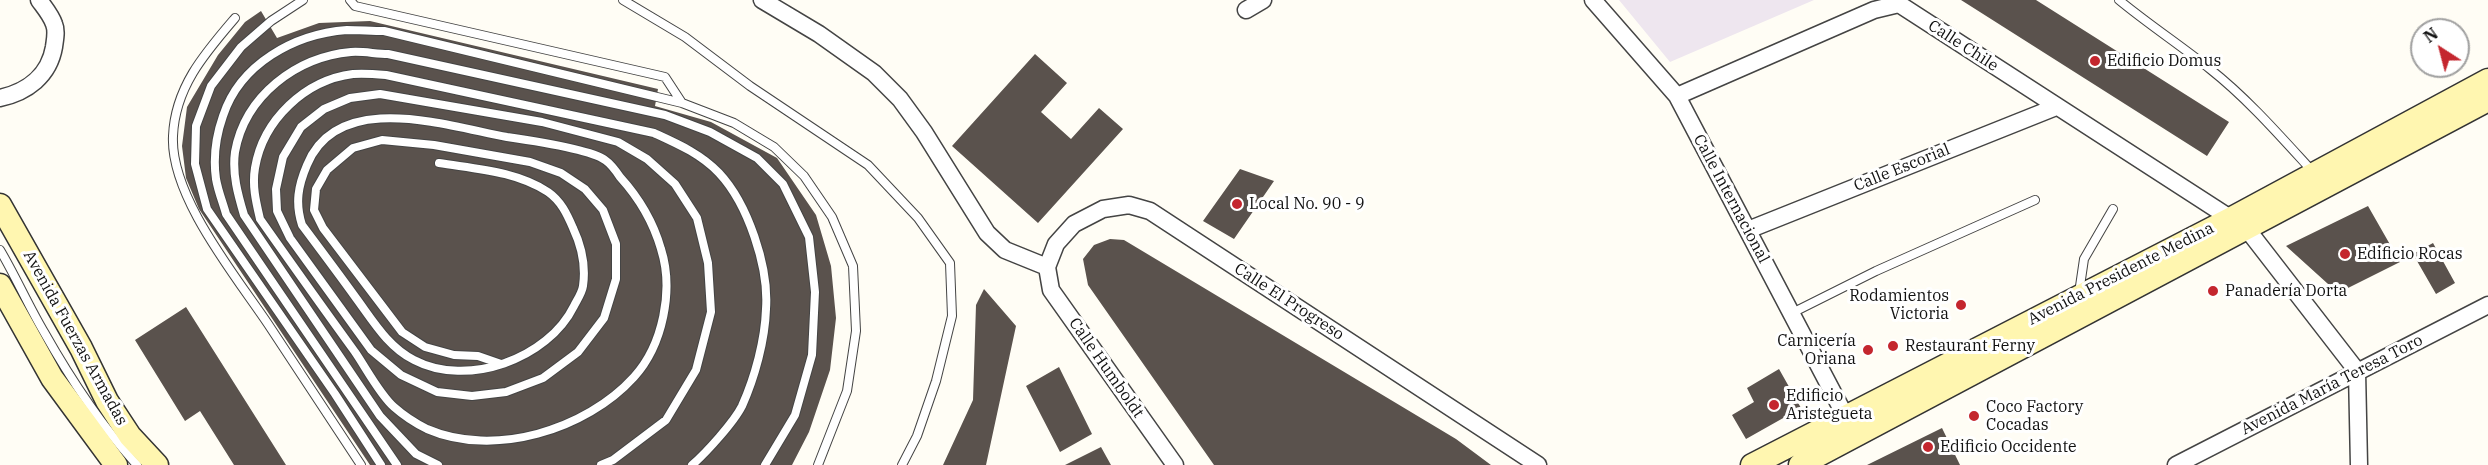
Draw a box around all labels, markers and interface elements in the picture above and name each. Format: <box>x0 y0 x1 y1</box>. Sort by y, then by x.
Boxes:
street label: Calle Chile <box>1924 16 2002 76</box>
north arrow <box>2410 18 2470 78</box>
text: N <box>2420 23 2442 47</box>
place label: Edificio Domus <box>2107 51 2221 71</box>
marker: Edificio Domus <box>2088 54 2102 68</box>
street label: Calle Internacional <box>1689 131 1773 267</box>
street label: Calle Escorial <box>1851 140 1953 196</box>
place label: Local No. 90 - 9 <box>1249 194 1365 214</box>
marker: Local No. 90 - 9 <box>1230 197 1244 211</box>
street label: Avenida Presidente Medina <box>2025 219 2217 329</box>
place label: Edificio Rocas <box>2357 244 2462 264</box>
street label: Avenida Fuerzas Armadas <box>19 247 131 429</box>
marker: Edificio Rocas <box>2338 247 2352 261</box>
street label: Calle El Progreso <box>1231 259 1347 345</box>
place label: Panadería Dorta <box>2225 281 2347 301</box>
marker: Panadería Dorta <box>2206 284 2220 298</box>
place label: Rodamientos Victoria <box>1849 286 1949 324</box>
marker: Rodamientos Victoria <box>1954 298 1968 312</box>
street label: Calle Humboldt <box>1064 314 1148 422</box>
place label: Carnicería Oriana <box>1777 331 1856 369</box>
street label: Avenida María Teresa Toro <box>2238 331 2426 439</box>
place label: Restaurant Ferny <box>1905 336 2035 356</box>
marker: Restaurant Ferny <box>1886 339 1900 353</box>
marker: Carnicería Oriana <box>1861 343 1875 357</box>
place label: Edificio Aristegueta <box>1786 386 1873 424</box>
place label: Coco Factory Cocadas <box>1986 397 2083 435</box>
marker: Edificio Aristegueta <box>1767 398 1781 412</box>
marker: Coco Factory Cocadas <box>1967 409 1981 423</box>
place label: Edificio Occidente <box>1940 437 2077 457</box>
marker: Edificio Occidente <box>1921 440 1935 454</box>

